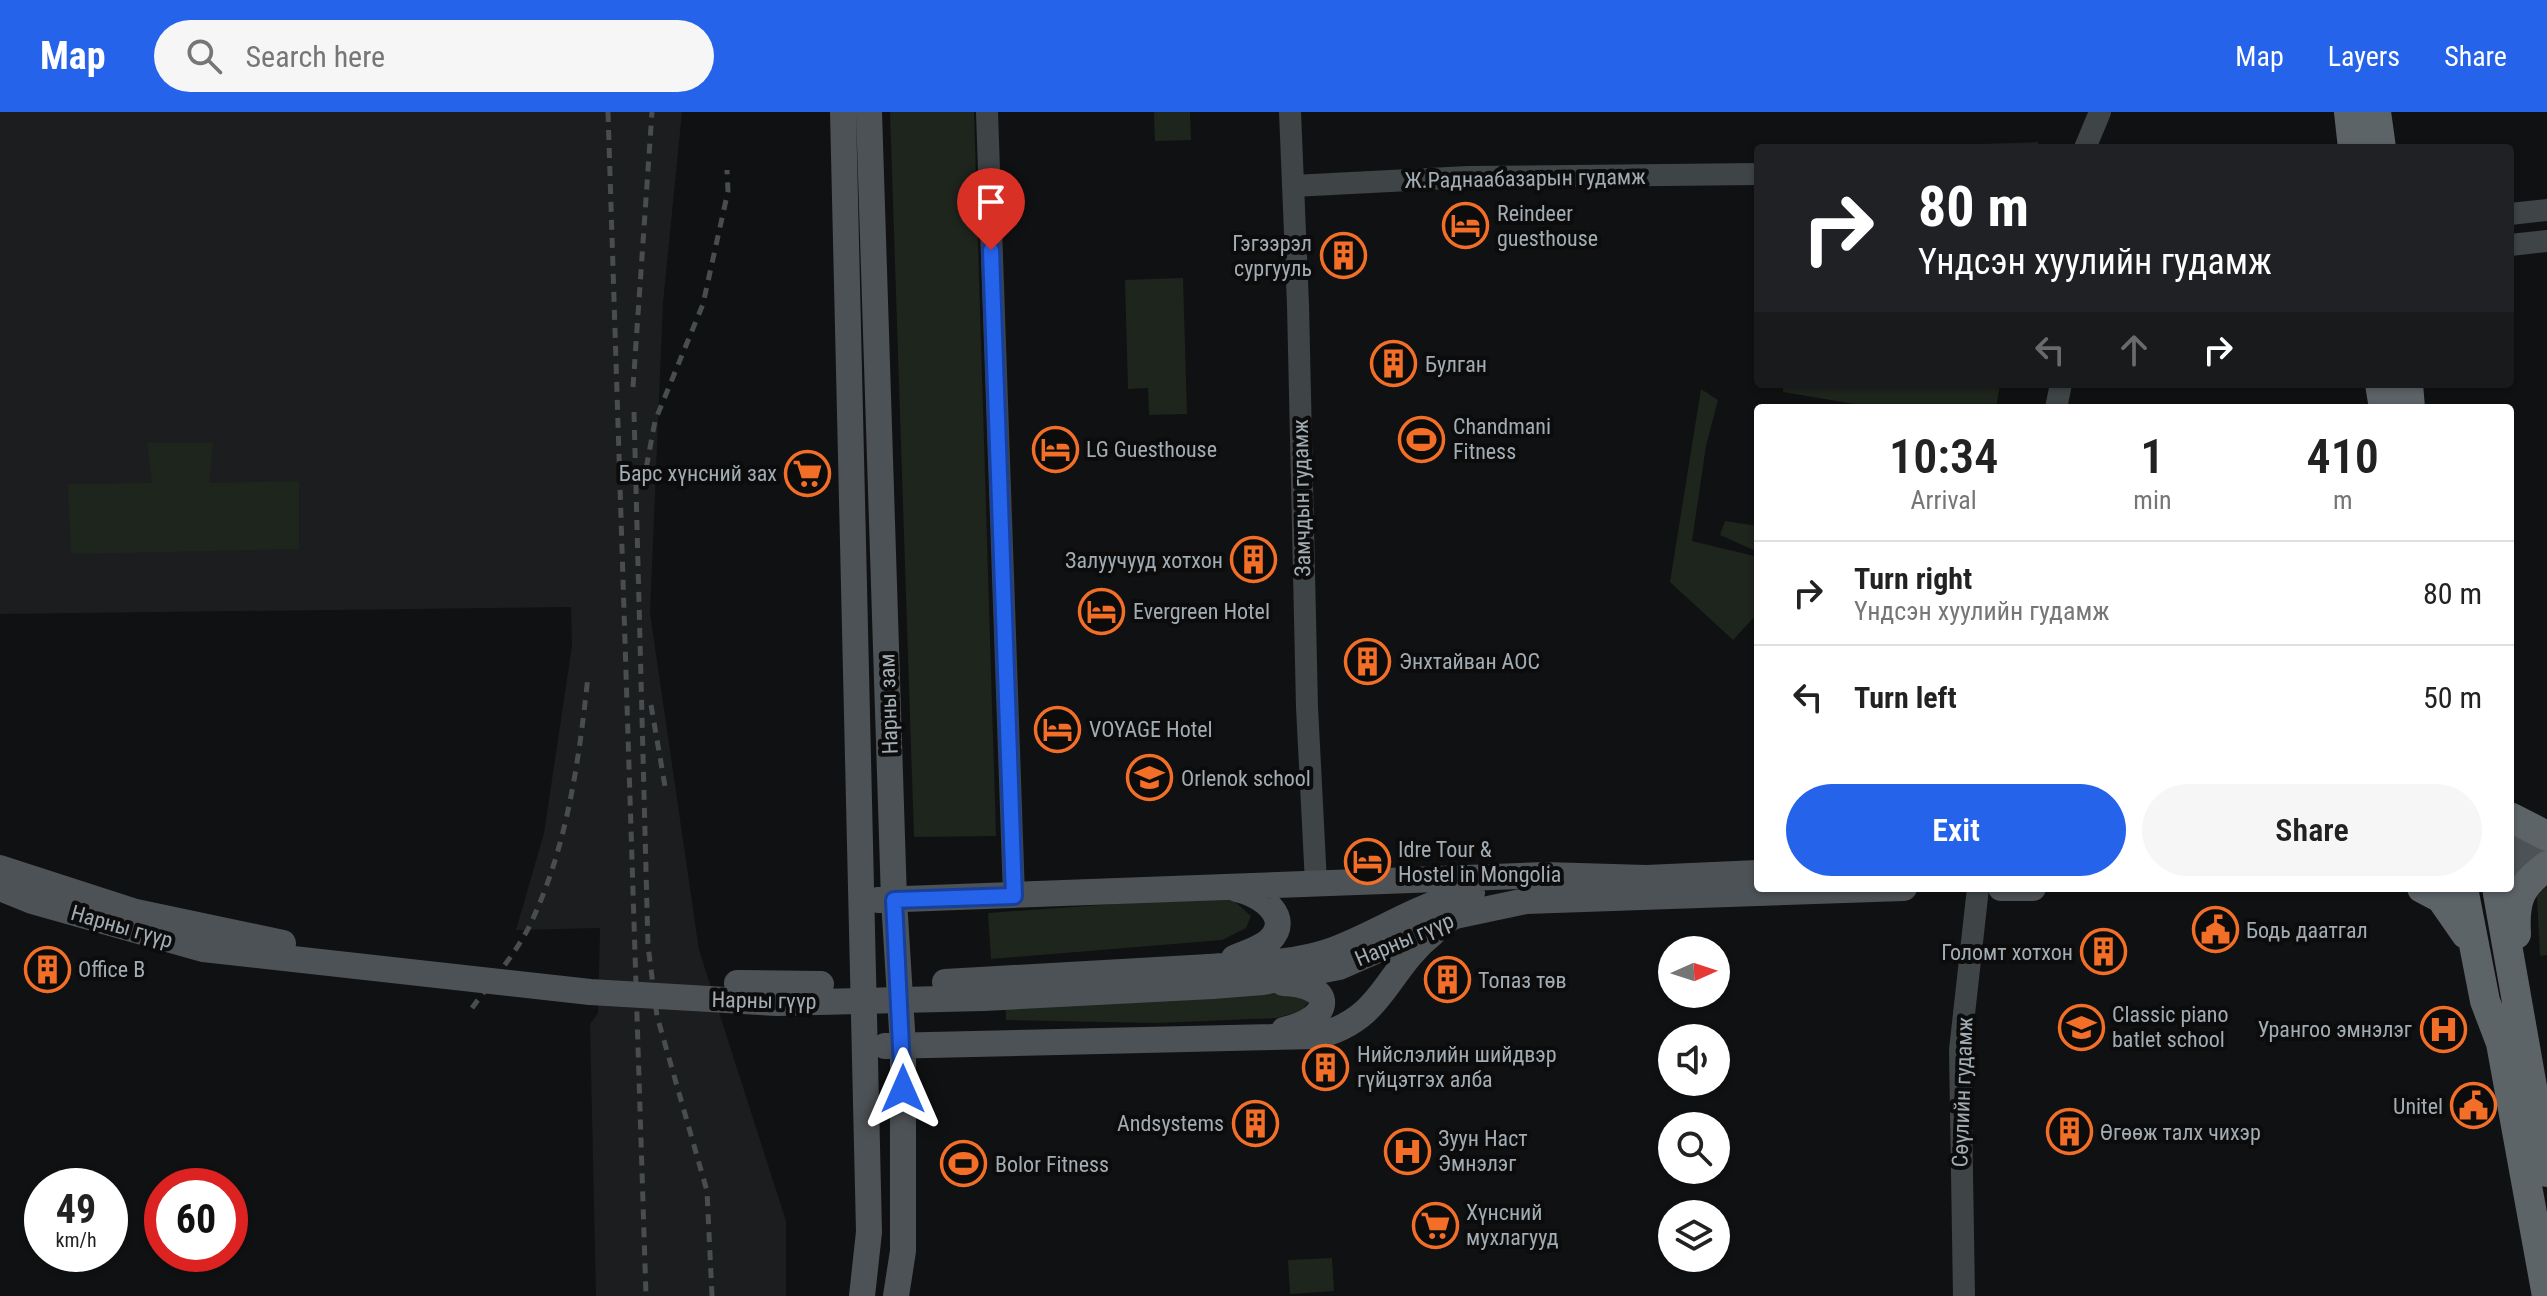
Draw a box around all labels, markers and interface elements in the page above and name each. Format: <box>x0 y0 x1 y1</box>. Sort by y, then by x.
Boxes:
search box <box>154 20 714 92</box>
text: Map <box>40 34 106 78</box>
icon: search <box>182 34 226 78</box>
text: Search here <box>246 39 385 74</box>
text: Map <box>2235 40 2284 73</box>
text: Layers <box>2328 40 2400 73</box>
text: Share <box>2444 40 2507 73</box>
street label: Ж.Раднаабазарын гудамж <box>1404 164 1646 193</box>
pin <box>957 168 1025 250</box>
text: 80 m <box>1918 174 2029 240</box>
icon: right <box>1786 176 1890 280</box>
icon: arrive <box>969 180 1013 224</box>
place label: Reindeer guesthouse <box>1497 201 1598 251</box>
hotel icon: Reindeer guesthouse <box>1442 202 1490 250</box>
place label: Гэгээрэл сургууль <box>1232 231 1312 281</box>
building icon: Гэгээрэл сургууль <box>1319 232 1367 280</box>
text: Үндсэн хуулийн гудамж <box>1918 241 2272 283</box>
icon: left <box>2028 328 2072 372</box>
icon: ahead <box>2112 328 2156 372</box>
icon: right <box>2196 328 2240 372</box>
building icon: Булган <box>1370 340 1418 388</box>
place label: Булган <box>1425 352 1487 377</box>
place label: Chandmani Fitness <box>1453 414 1551 464</box>
sports icon: Chandmani Fitness <box>1398 415 1446 463</box>
street label: Замчдын гудамж <box>1288 419 1315 577</box>
hotel icon: LG Guesthouse <box>1031 425 1079 473</box>
text: 10:34 <box>1889 428 1998 485</box>
text: 1 <box>2140 428 2164 485</box>
text: 410 <box>2307 428 2379 485</box>
place label: LG Guesthouse <box>1086 437 1217 462</box>
supermarket icon: Барс хүнсний зах <box>784 449 832 497</box>
place label: Барс хүнсний зах <box>619 461 777 486</box>
text: Arrival <box>1911 485 1977 515</box>
text: min <box>2133 485 2171 515</box>
text: m <box>2333 485 2353 515</box>
building icon: Залуучууд хотхон <box>1230 536 1278 584</box>
place label: Залуучууд хотхон <box>1065 548 1223 573</box>
text: Turn right <box>1854 561 1972 596</box>
icon: right <box>1786 571 1830 615</box>
text: 80 m <box>2423 576 2482 611</box>
hotel icon: Evergreen Hotel <box>1078 587 1126 635</box>
text: Үндсэн хуулийн гудамж <box>1854 596 2109 626</box>
place label: Evergreen Hotel <box>1133 599 1270 624</box>
building icon: Энхтайван АОС <box>1344 637 1392 685</box>
place label: Энхтайван АОС <box>1399 649 1540 674</box>
street label: Нарны зам <box>874 653 903 755</box>
icon: left <box>1786 675 1830 719</box>
text: Turn left <box>1854 680 1957 715</box>
text: 50 m <box>2423 680 2482 715</box>
hotel icon: VOYAGE Hotel <box>1034 705 1082 753</box>
place label: VOYAGE Hotel <box>1089 717 1213 742</box>
school or university icon: Orlenok school <box>1126 754 1174 802</box>
place label: Orlenok school <box>1181 766 1311 791</box>
button: Exit <box>1786 784 2126 876</box>
button: Share <box>2142 784 2482 876</box>
place label: Idre Tour & Hostel in Mongolia <box>1398 837 1561 887</box>
hotel icon: Idre Tour & Hostel in Mongolia <box>1343 838 1391 886</box>
street label: Нарны гүүр <box>68 900 176 953</box>
public building icon: Бодь даатгал <box>2191 906 2239 954</box>
street label: Нарны гүүр <box>1351 907 1457 971</box>
place label: Бодь даатгал <box>2246 918 2368 943</box>
building icon: Голомт хотхон <box>2080 928 2128 976</box>
north arrow <box>1658 936 1730 1008</box>
map controls <box>1658 936 1730 1272</box>
place label: Голомт хотхон <box>1941 940 2073 965</box>
building icon: Office B <box>23 945 71 993</box>
building icon: Топаз төв <box>1423 956 1471 1004</box>
place label: Office B <box>78 957 145 982</box>
place label: Топаз төв <box>1478 968 1567 993</box>
street label: Нарны гүүр <box>711 987 817 1014</box>
place label: Classic piano batlet school <box>2112 1002 2229 1052</box>
school or university icon: Classic piano batlet school <box>2057 1003 2105 1051</box>
hospital icon: Урангоо эмнэлэг <box>2419 1005 2467 1053</box>
street label: Сөүлийн гудамж <box>1947 1016 1978 1168</box>
place label: Урангоо эмнэлэг <box>2258 1017 2412 1042</box>
button: sound <box>1658 1024 1730 1096</box>
place label: Нийслэлийн шийдвэр гүйцэтгэх алба <box>1357 1042 1557 1092</box>
building icon: Нийслэлийн шийдвэр гүйцэтгэх алба <box>1302 1043 1350 1091</box>
position arrow <box>861 1047 945 1131</box>
public building icon: Unitel <box>2450 1082 2498 1130</box>
place label: Unitel <box>2393 1094 2443 1119</box>
building icon: Andsystems <box>1231 1099 1279 1147</box>
building icon: Өгөөж талх чихэр <box>2045 1108 2093 1156</box>
place label: Andsystems <box>1117 1111 1224 1136</box>
button: search <box>1658 1112 1730 1184</box>
place label: Өгөөж талх чихэр <box>2100 1120 2261 1145</box>
place label: Зуун Наст Эмнэлэг <box>1438 1126 1528 1176</box>
hospital icon: Зуун Наст Эмнэлэг <box>1383 1127 1431 1175</box>
sports icon: Bolor Fitness <box>940 1140 988 1188</box>
place label: Bolor Fitness <box>995 1152 1109 1177</box>
speed limit sign: 60 <box>144 1168 248 1272</box>
text: 49 <box>56 1186 96 1233</box>
place label: Хүнсний мухлагууд <box>1466 1200 1559 1250</box>
button: layers <box>1658 1200 1730 1272</box>
supermarket icon: Хүнсний мухлагууд <box>1411 1201 1459 1249</box>
text: km/h <box>55 1228 97 1252</box>

